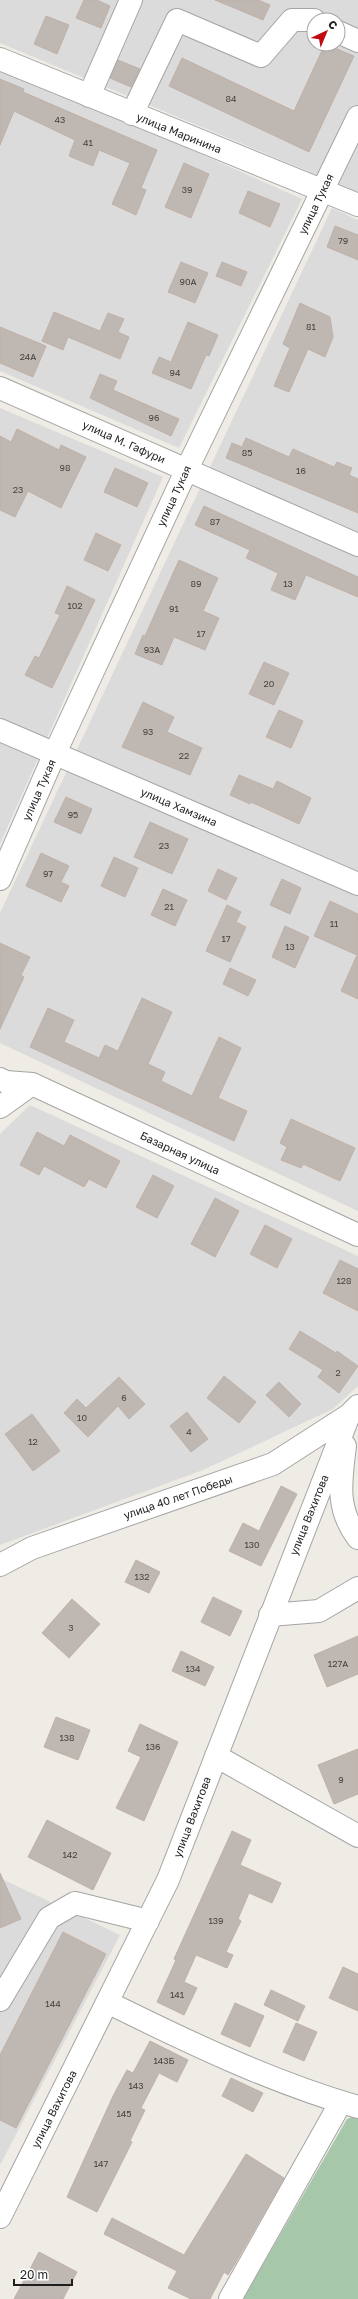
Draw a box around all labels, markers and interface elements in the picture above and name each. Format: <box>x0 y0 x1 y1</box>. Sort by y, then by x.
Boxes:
north arrow <box>306 12 346 52</box>
text: С <box>326 17 341 32</box>
house number: 84 <box>226 93 237 104</box>
street label: улица Маринина <box>135 110 224 156</box>
house number: 43 <box>55 114 65 125</box>
house number: 41 <box>83 137 94 148</box>
street label: улица Тукая <box>295 171 336 236</box>
house number: 39 <box>182 184 192 195</box>
house number: 79 <box>338 235 348 246</box>
house number: 90А <box>179 276 197 287</box>
house number: 81 <box>306 321 317 332</box>
house number: 24А <box>20 351 36 362</box>
house number: 94 <box>170 367 181 378</box>
house number: 96 <box>149 412 159 423</box>
street label: улица М. Гафури <box>81 417 168 466</box>
house number: 85 <box>242 447 252 458</box>
house number: 98 <box>60 462 70 473</box>
street label: улица Тукая <box>154 463 193 528</box>
house number: 16 <box>296 465 306 476</box>
house number: 23 <box>13 484 23 495</box>
house number: 87 <box>210 516 220 527</box>
house number: 89 <box>191 578 201 589</box>
house number: 13 <box>283 578 293 589</box>
house number: 102 <box>67 600 83 611</box>
house number: 91 <box>169 603 180 614</box>
house number: 17 <box>196 628 206 639</box>
house number: 93А <box>144 644 160 655</box>
house number: 20 <box>264 678 275 689</box>
house number: 93 <box>143 726 153 737</box>
house number: 22 <box>179 750 189 761</box>
street label: улица Тукая <box>19 757 58 822</box>
street label: улица Хамзина <box>139 785 219 828</box>
house number: 95 <box>68 809 78 820</box>
house number: 23 <box>159 840 169 851</box>
house number: 97 <box>43 868 53 879</box>
house number: 21 <box>164 901 174 912</box>
house number: 11 <box>330 918 339 929</box>
house number: 17 <box>221 933 231 944</box>
house number: 13 <box>285 941 295 952</box>
street label: Базарная улица <box>138 1128 222 1177</box>
house number: 128 <box>336 1275 352 1286</box>
house number: 2 <box>335 1367 341 1378</box>
house number: 6 <box>121 1392 127 1403</box>
house number: 10 <box>77 1412 87 1423</box>
house number: 4 <box>186 1426 192 1437</box>
house number: 12 <box>28 1436 38 1447</box>
street label: улица 40 лет Победы <box>122 1472 234 1521</box>
street label: улица Вахитова <box>286 1473 331 1557</box>
house number: 130 <box>244 1539 260 1550</box>
house number: 132 <box>135 1571 149 1582</box>
house number: 3 <box>68 1622 74 1633</box>
house number: 127А <box>328 1658 348 1669</box>
house number: 134 <box>185 1663 201 1674</box>
house number: 138 <box>59 1732 75 1743</box>
house number: 136 <box>145 1741 161 1752</box>
house number: 9 <box>338 1774 344 1785</box>
street label: улица Вахитова <box>170 1775 213 1859</box>
house number: 142 <box>62 1849 78 1860</box>
house number: 139 <box>208 1915 224 1926</box>
house number: 141 <box>170 1989 185 2000</box>
house number: 144 <box>45 1998 61 2009</box>
house number: 143Б <box>153 2055 175 2066</box>
street label: улица Вахитова <box>28 2068 79 2150</box>
house number: 143 <box>128 2080 144 2091</box>
house number: 145 <box>116 2108 132 2119</box>
house number: 147 <box>94 2158 109 2169</box>
scale bar <box>14 2261 72 2287</box>
text: 20 m <box>20 2267 48 2282</box>

